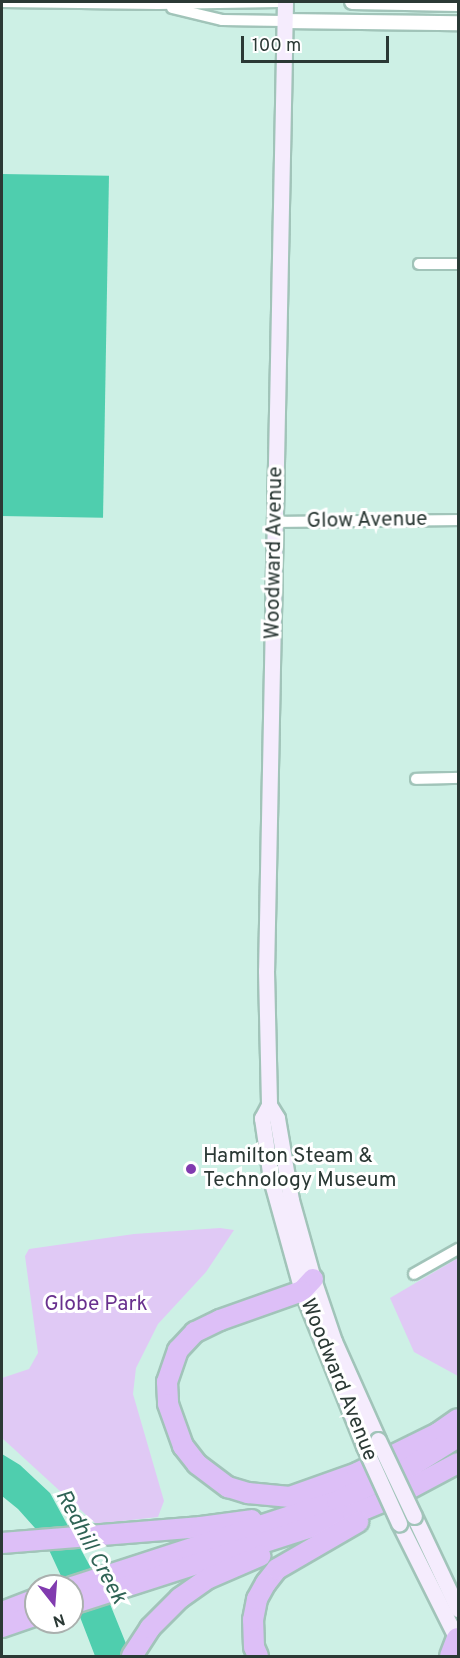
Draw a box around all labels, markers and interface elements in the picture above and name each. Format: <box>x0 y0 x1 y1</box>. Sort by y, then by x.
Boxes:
scale bar <box>244 24 392 62</box>
text: 100 m <box>252 35 301 58</box>
street label: Woodward Avenue <box>261 466 289 640</box>
street label: Glow Avenue <box>306 507 428 535</box>
place label: Hamilton Steam & Technology Museum <box>203 1144 397 1194</box>
marker: Hamilton Steam & Technology Museum <box>184 1162 198 1176</box>
park label: Globe Park <box>44 1292 148 1318</box>
street label: Woodward Avenue <box>294 1295 382 1465</box>
water label: Redhill Creek <box>49 1485 131 1609</box>
north arrow <box>24 1574 84 1634</box>
text: N <box>50 1608 67 1631</box>

